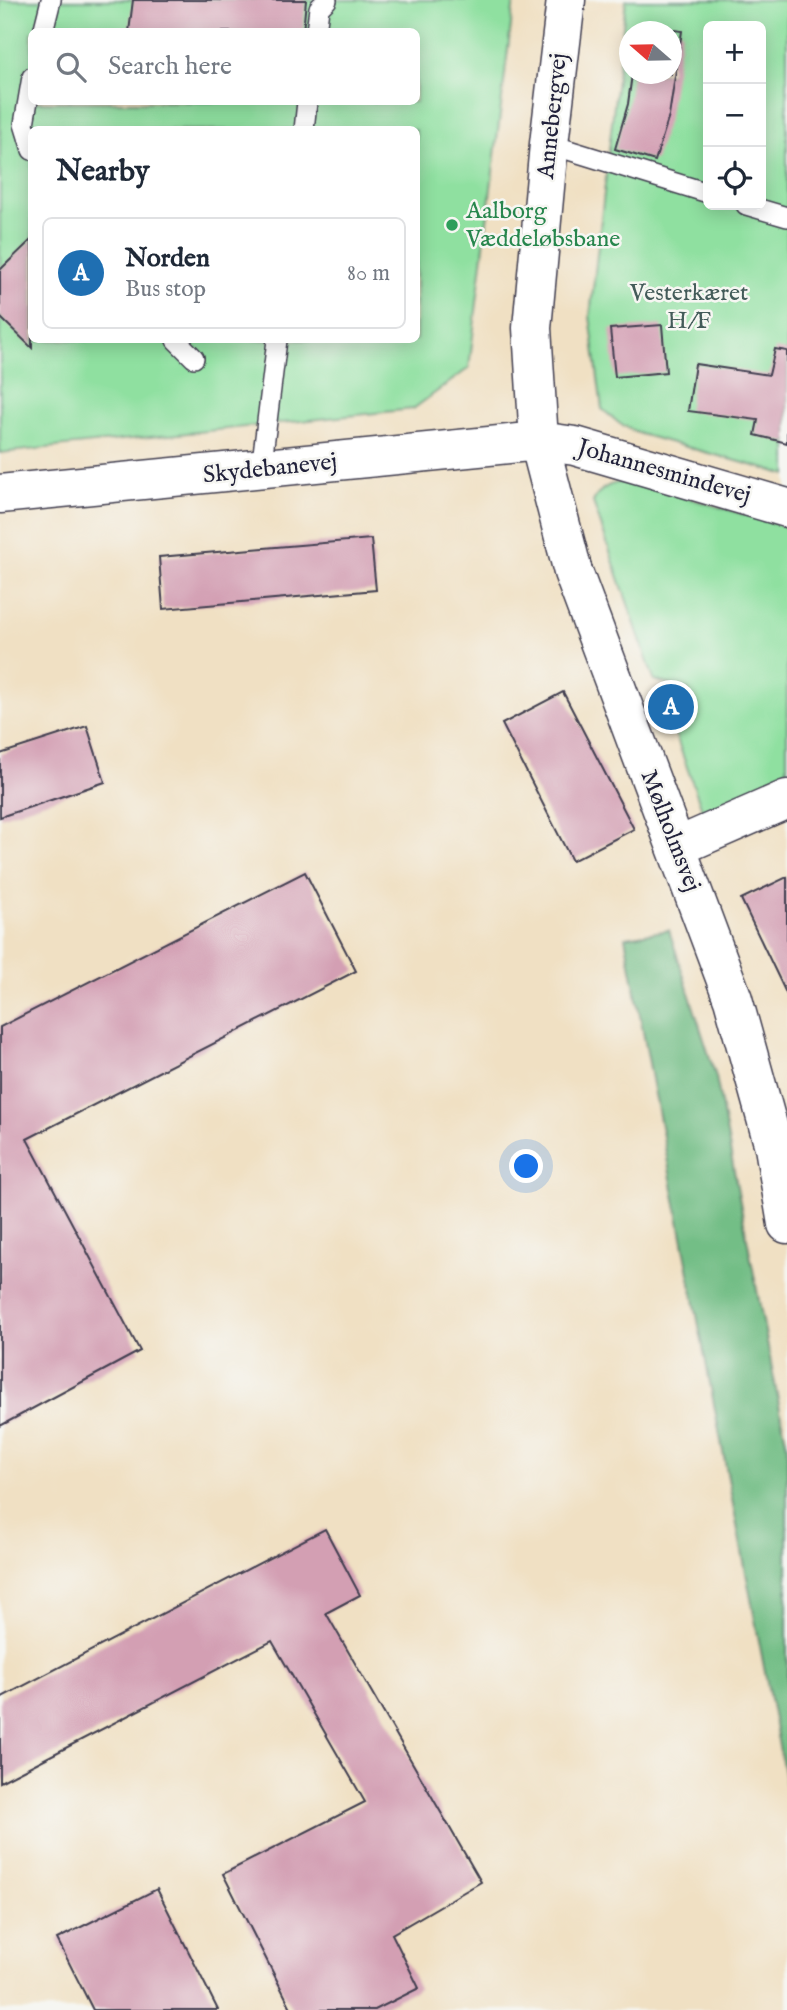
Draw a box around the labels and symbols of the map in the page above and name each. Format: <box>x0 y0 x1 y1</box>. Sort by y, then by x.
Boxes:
north arrow <box>619 21 682 84</box>
street label: Annebergvej <box>531 52 575 181</box>
place label: Aalborg Væddeløbsbane <box>465 196 620 255</box>
marker: Aalborg Væddeløbsbane <box>444 217 460 233</box>
park label: Vesterkæret H/F <box>629 278 748 337</box>
street label: Johannesmindevej <box>571 432 754 512</box>
street label: Skydebanevej <box>201 447 339 491</box>
pin: A <box>648 681 694 733</box>
street label: Mølholmsvej <box>633 766 707 896</box>
your location <box>509 1149 543 1183</box>

